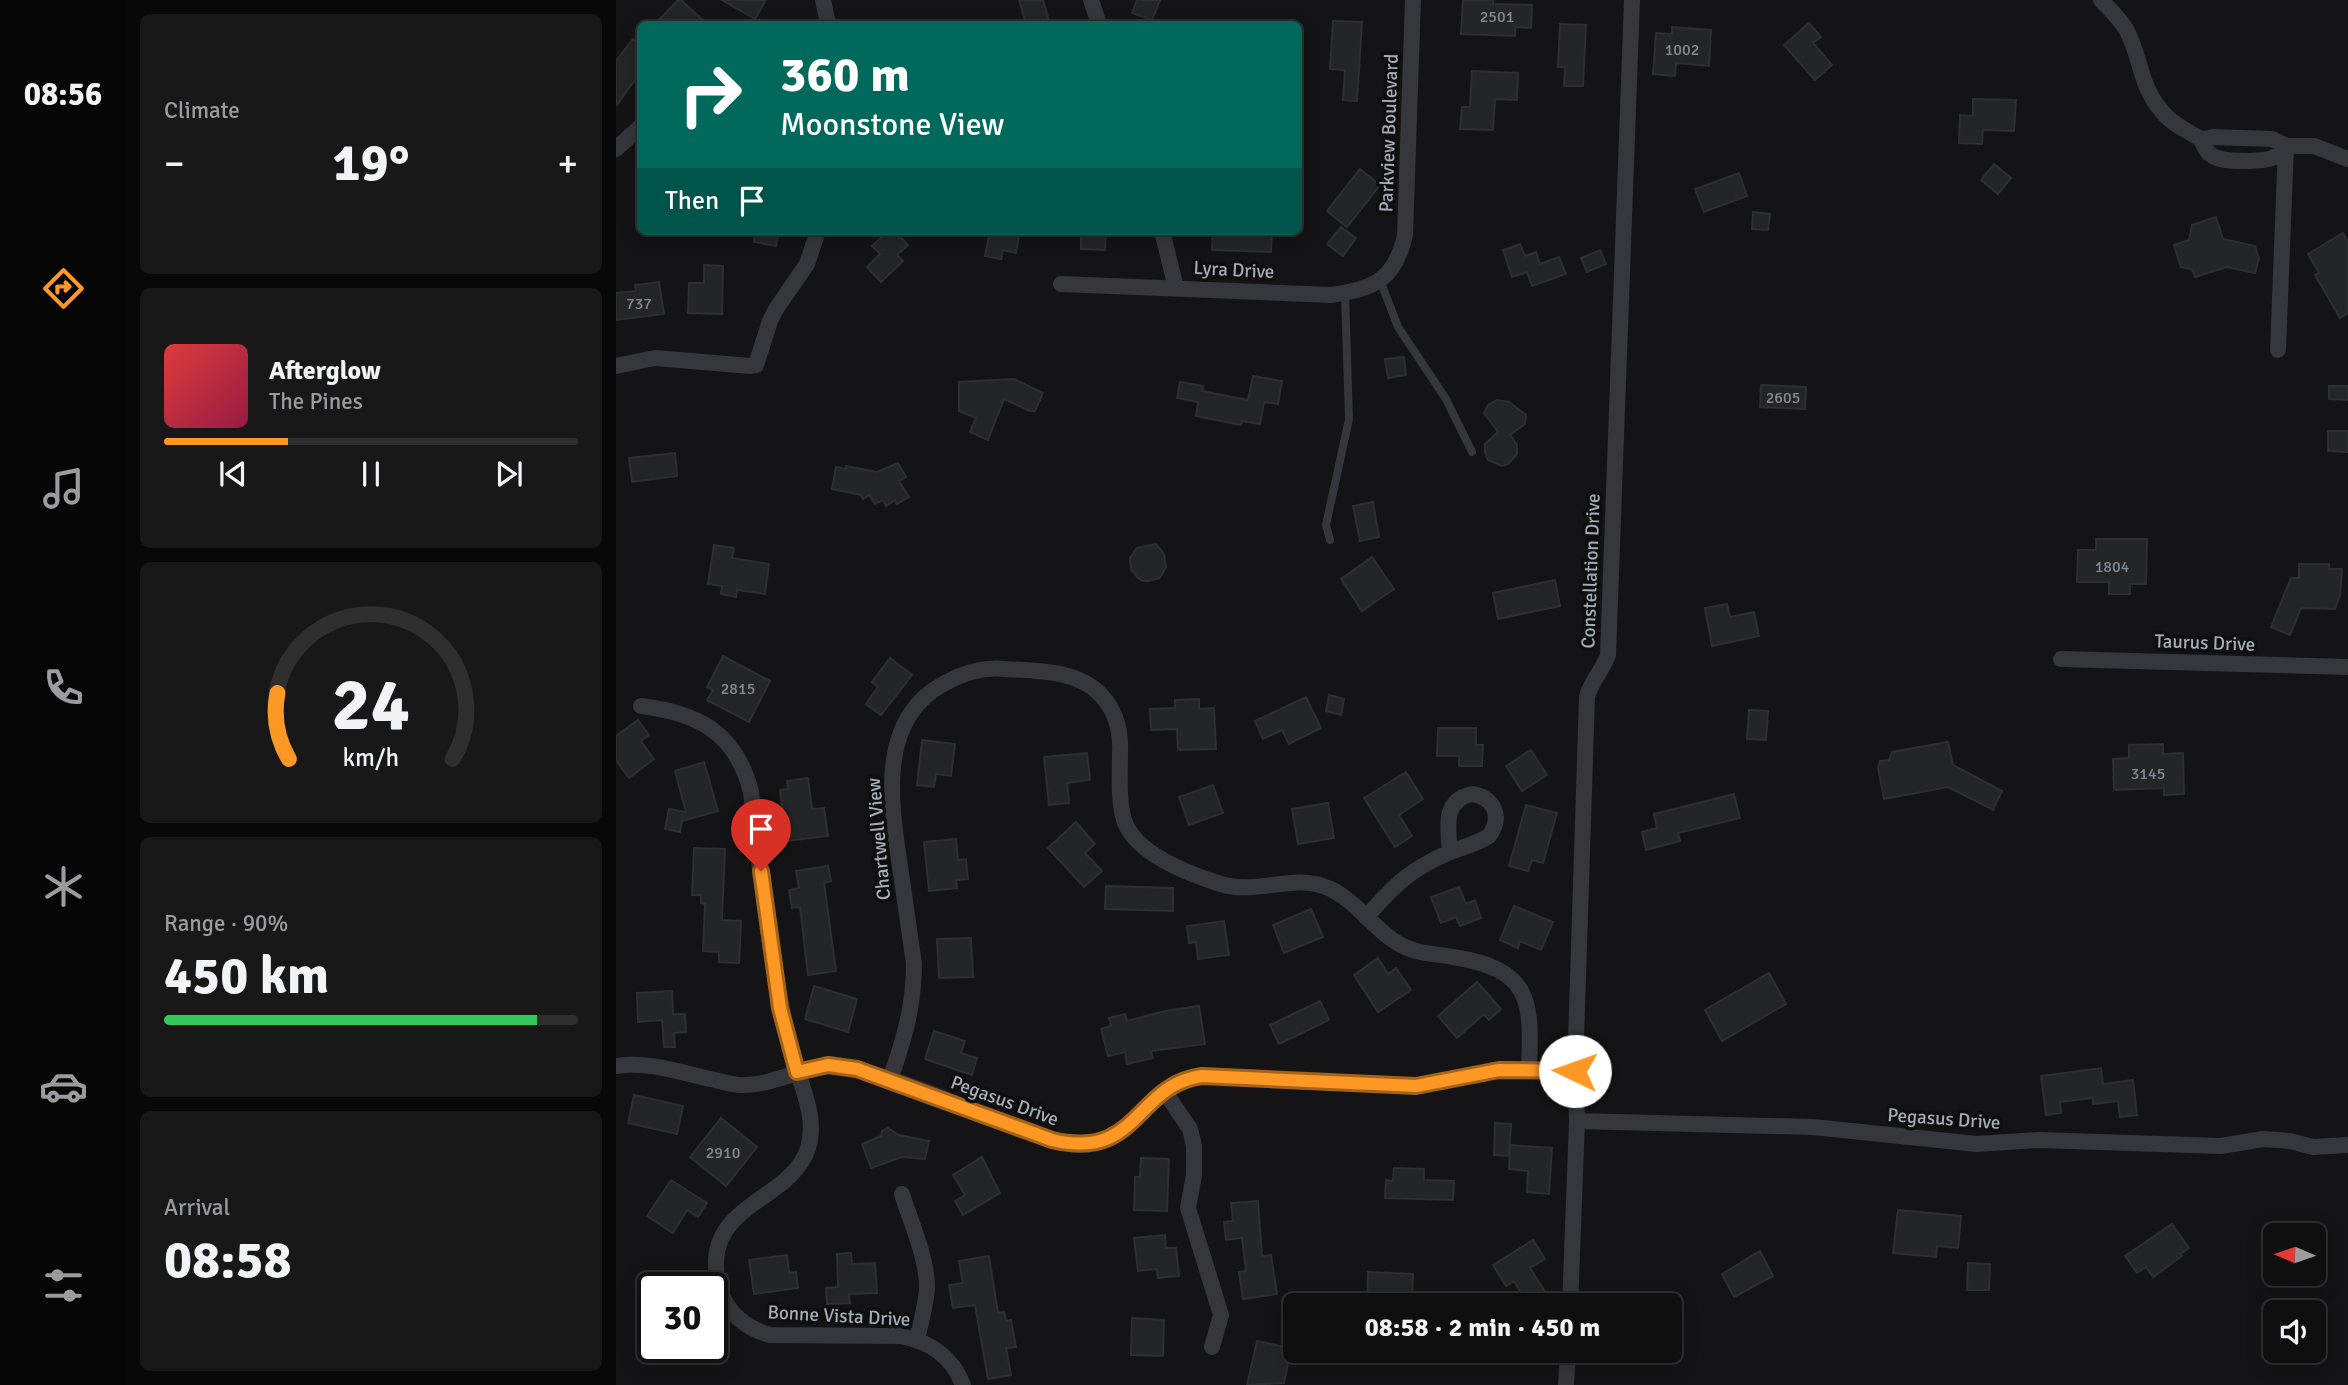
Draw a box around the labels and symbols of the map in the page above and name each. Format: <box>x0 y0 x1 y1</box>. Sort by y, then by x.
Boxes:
house number: 2501 <box>1480 7 1514 27</box>
house number: 1002 <box>1665 40 1699 60</box>
street label: Parkview Boulevard <box>1374 53 1404 213</box>
street label: Lyra Drive <box>1193 256 1275 284</box>
house number: 737 <box>626 294 652 314</box>
house number: 2605 <box>1766 388 1800 408</box>
street label: Constellation Drive <box>1576 493 1606 649</box>
house number: 1804 <box>2095 557 2130 577</box>
street label: Taurus Drive <box>2154 629 2256 657</box>
house number: 2815 <box>721 679 755 699</box>
house number: 3145 <box>2131 764 2165 784</box>
street label: Chartwell View <box>862 776 896 901</box>
pin <box>731 799 791 871</box>
position arrow <box>1538 1034 1612 1108</box>
street label: Pegasus Drive <box>947 1070 1062 1132</box>
street label: Pegasus Drive <box>1887 1103 2001 1135</box>
house number: 2910 <box>706 1143 740 1163</box>
north arrow <box>2263 1223 2326 1286</box>
speed limit sign: 30 <box>637 1272 728 1363</box>
street label: Bonne Vista Drive <box>767 1300 911 1332</box>

